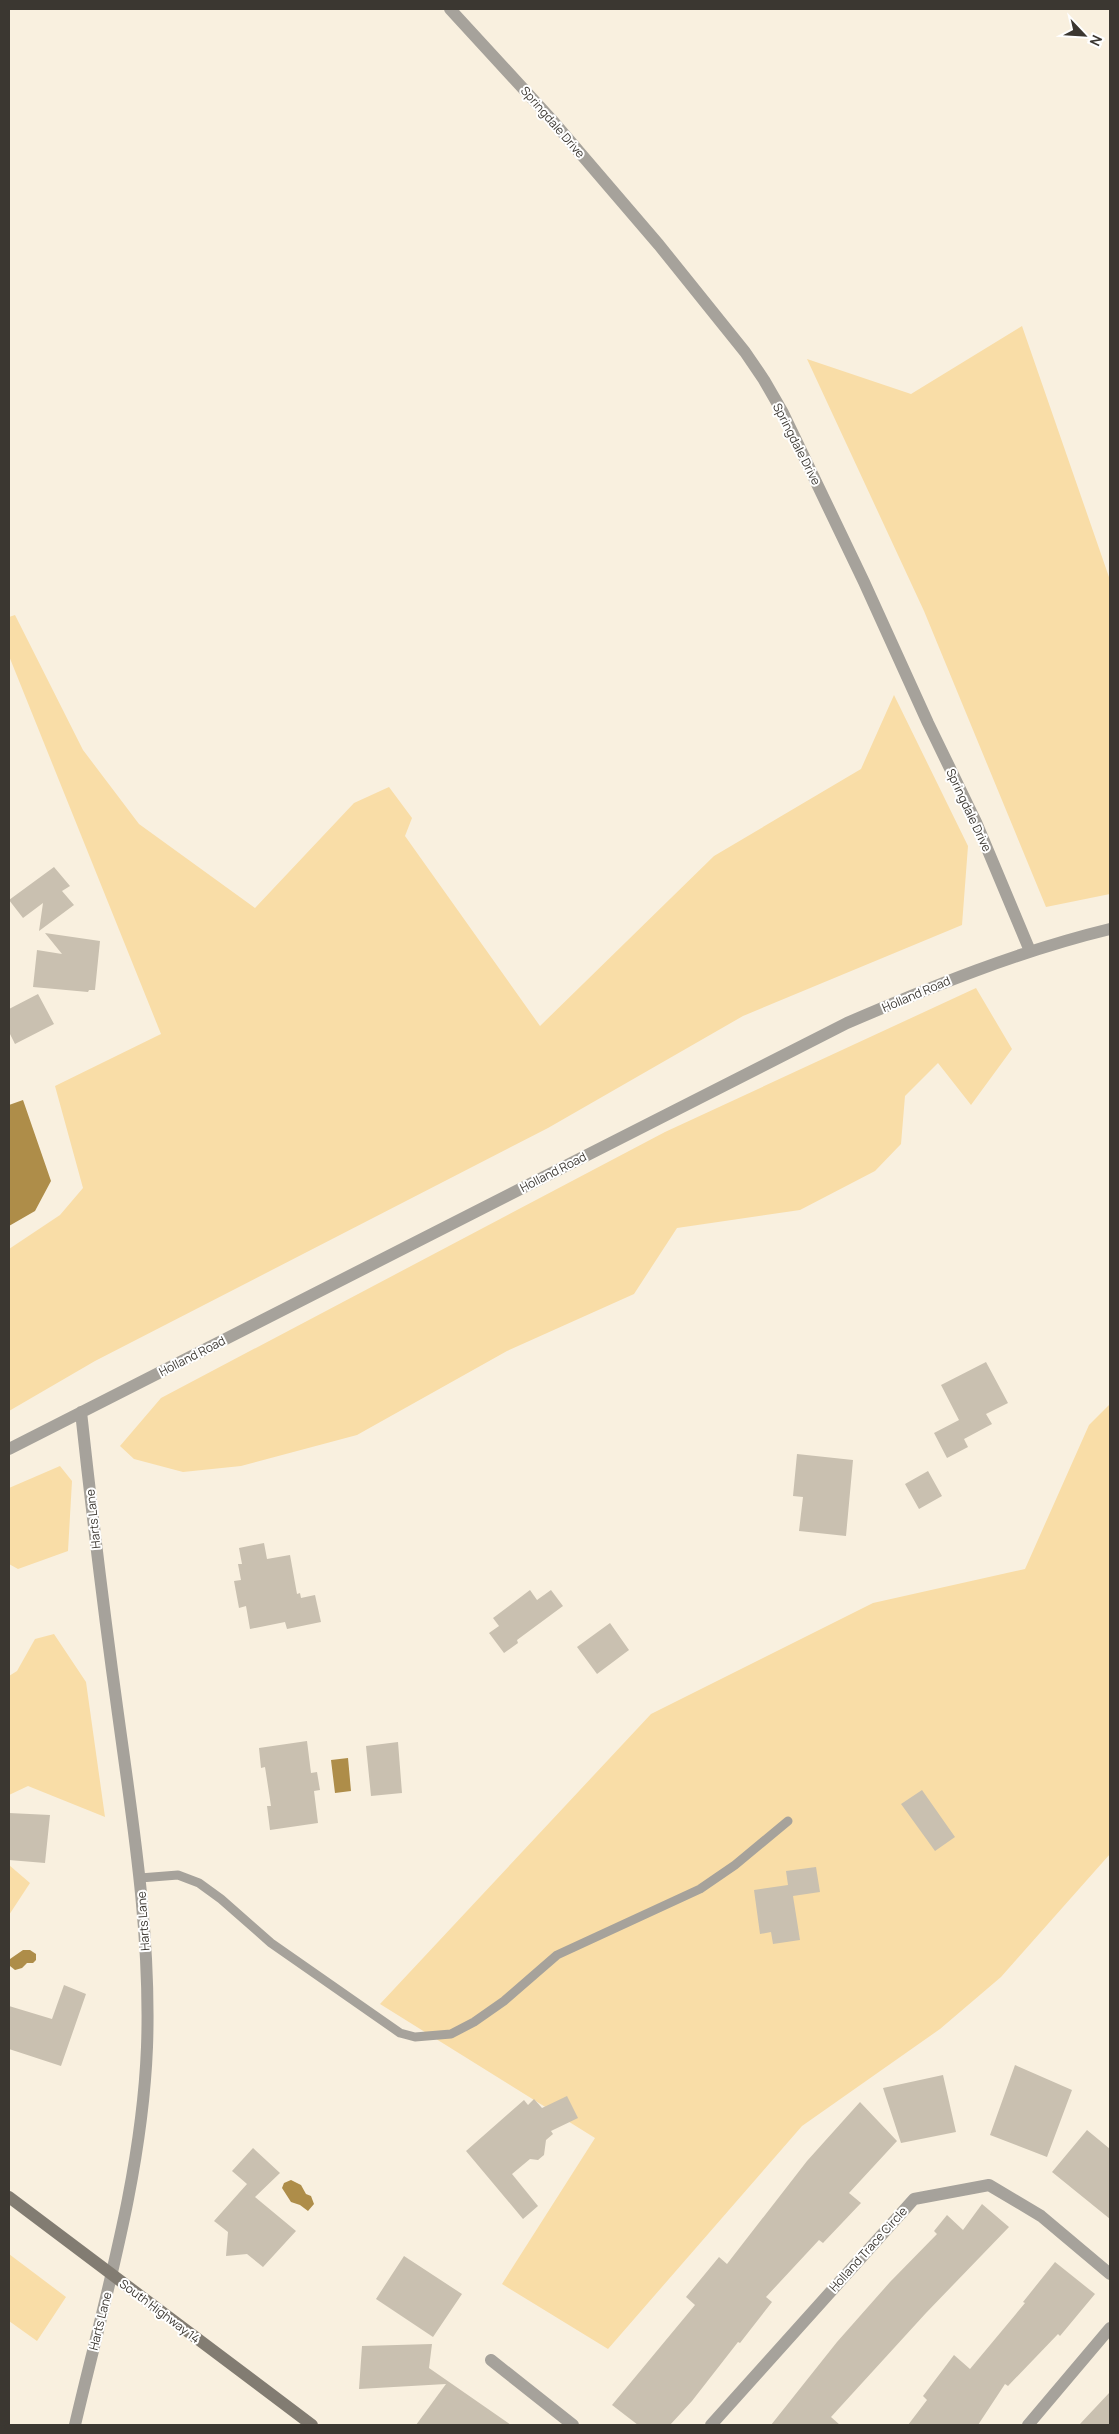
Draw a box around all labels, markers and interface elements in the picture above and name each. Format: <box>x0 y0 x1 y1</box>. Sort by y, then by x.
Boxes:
north arrow <box>1059 10 1109 60</box>
text: N <box>1085 32 1107 49</box>
street label: Springdale Drive <box>517 82 589 162</box>
street label: Springdale Drive <box>769 400 825 488</box>
street label: Springdale Drive <box>942 766 996 854</box>
street label: Holland Road <box>879 972 953 1016</box>
street label: Holland Road <box>517 1148 589 1196</box>
street label: Holland Road <box>156 1332 228 1380</box>
street label: Harts Lane <box>81 1488 105 1550</box>
street label: Harts Lane <box>132 1891 154 1951</box>
street label: Holland Trace Circle <box>825 2203 911 2295</box>
street label: South Highway 14 <box>116 2275 204 2347</box>
street label: Harts Lane <box>85 2290 115 2352</box>

